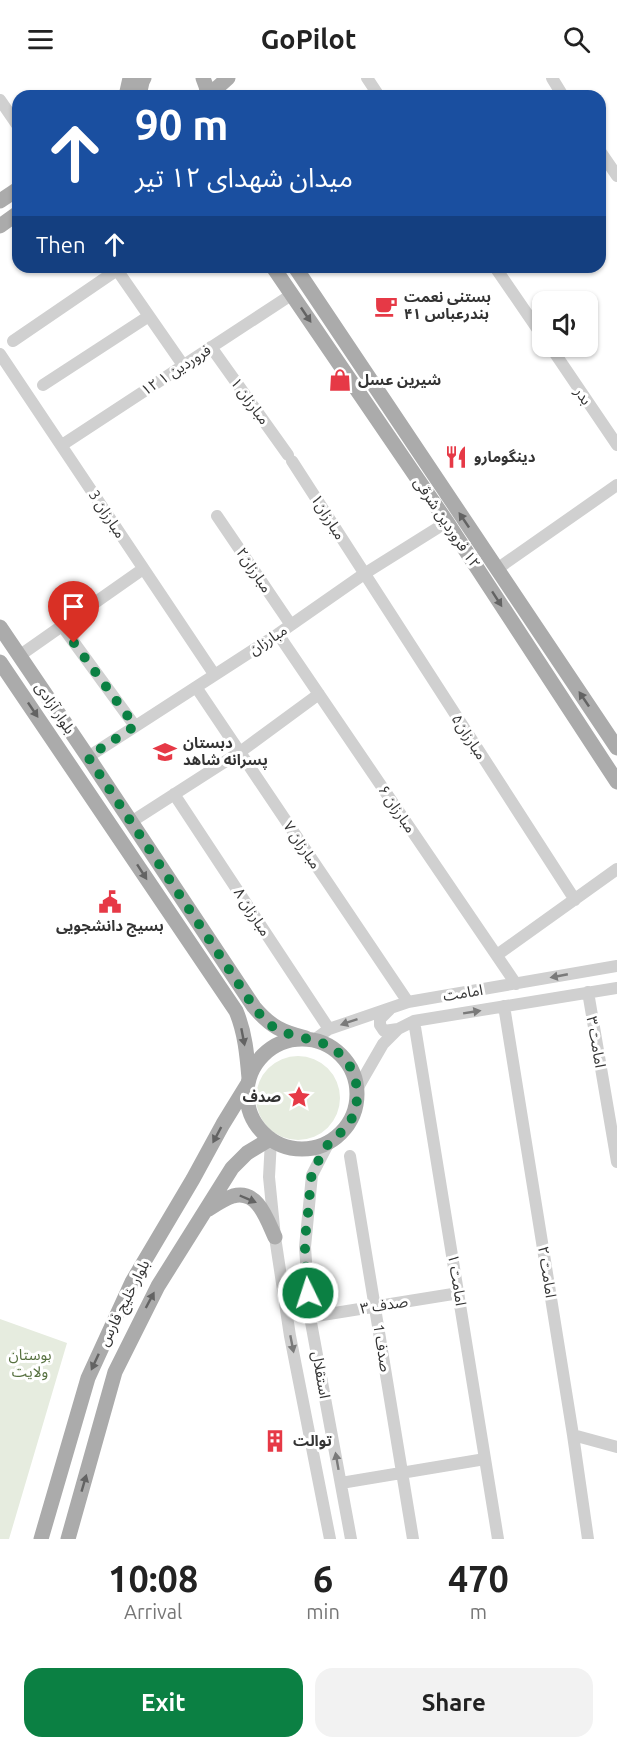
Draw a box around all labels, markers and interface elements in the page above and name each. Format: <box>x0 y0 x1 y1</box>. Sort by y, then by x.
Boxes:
icon: menu <box>24 23 57 56</box>
icon: search <box>560 23 593 56</box>
text: GoPilot <box>261 24 356 54</box>
text: 90 m <box>135 101 229 148</box>
icon: ahead <box>36 114 114 192</box>
text: میدان شهدای ۱۲ تیر <box>135 162 353 192</box>
icon: ahead <box>98 228 131 261</box>
text: Then <box>36 232 86 257</box>
place label: بستنی نعمت بندرعباس ۴۱ <box>404 288 491 323</box>
map controls <box>532 291 598 357</box>
button: sound <box>532 291 598 357</box>
cafe icon: بستنی نعمت بندرعباس ۴۱ <box>373 293 399 319</box>
one-way arrow <box>300 307 311 324</box>
street label: ۱۲ فروردین ۱ <box>138 341 215 399</box>
shop icon: شیرین عسل <box>327 367 353 393</box>
place label: شیرین عسل <box>358 371 441 389</box>
street label: مبارزان ۱ <box>227 374 273 428</box>
street label: بدر <box>570 383 595 408</box>
restaurant icon: دینگومارو <box>443 444 469 470</box>
place label: دینگومارو <box>474 448 536 466</box>
street label: ١٢ فروردین شرقی <box>410 474 484 572</box>
street label: مبارزان 3 <box>85 487 129 541</box>
street label: مبارزان۱ <box>307 491 349 543</box>
one-way arrow <box>459 512 470 528</box>
street label: مبارزان۲ <box>232 544 276 596</box>
pin <box>48 581 99 643</box>
icon: arrive <box>57 590 90 623</box>
one-way arrow <box>492 590 503 607</box>
street label: مبارزان <box>246 621 290 659</box>
street label: بلوار آزادی <box>31 679 79 737</box>
one-way arrow <box>579 691 590 707</box>
one-way arrow <box>27 702 39 718</box>
street label: مبارزان۵ <box>448 711 490 763</box>
place label: دبستان پسرانه شاهد <box>183 734 268 770</box>
school or university icon: دبستان پسرانه شاهد <box>152 739 178 765</box>
street label: مبارزان ۶ <box>374 782 420 836</box>
street label: مبارزان ۷ <box>279 818 325 872</box>
one-way arrow <box>136 864 147 880</box>
street label: مبارزان ۸ <box>230 884 274 940</box>
public building icon: بسیج دانشجویی <box>97 889 123 915</box>
place label: بسیج دانشجویی <box>56 917 164 937</box>
one-way arrow <box>550 972 569 981</box>
street label: امامت <box>442 981 484 1004</box>
one-way arrow <box>463 1007 482 1016</box>
street label: امامت ۳ <box>584 1015 609 1069</box>
one-way arrow <box>340 1018 358 1028</box>
one-way arrow <box>239 1028 248 1047</box>
place icon: صدف <box>286 1084 312 1110</box>
place label: صدف <box>242 1088 281 1105</box>
one-way arrow <box>212 1127 222 1144</box>
one-way arrow <box>239 1194 257 1204</box>
street label: امامت ۲ <box>535 1245 560 1299</box>
street label: امامت ۱ <box>445 1253 470 1307</box>
street label: بلوار خلیج فارس <box>95 1257 156 1351</box>
position arrow <box>276 1261 340 1325</box>
one-way arrow <box>145 1291 155 1308</box>
street label: صدف ۳ <box>359 1292 409 1317</box>
street label: صدف 1 <box>370 1323 395 1373</box>
one-way arrow <box>288 1335 297 1354</box>
park label: بوستان ولایت <box>8 1346 52 1381</box>
street label: استقلال <box>308 1350 334 1400</box>
one-way arrow <box>91 1354 100 1371</box>
building icon: توالت <box>262 1428 288 1454</box>
place label: توالت <box>293 1432 333 1450</box>
one-way arrow <box>332 1451 341 1470</box>
one-way arrow <box>80 1474 89 1492</box>
text: 10:08 <box>108 1558 198 1599</box>
text: 6 <box>313 1558 333 1599</box>
text: 470 <box>448 1558 509 1599</box>
text: Arrival <box>124 1600 182 1623</box>
text: min <box>306 1600 340 1623</box>
text: m <box>470 1600 487 1623</box>
button: Exit <box>24 1668 303 1737</box>
button: Share <box>315 1668 593 1737</box>

